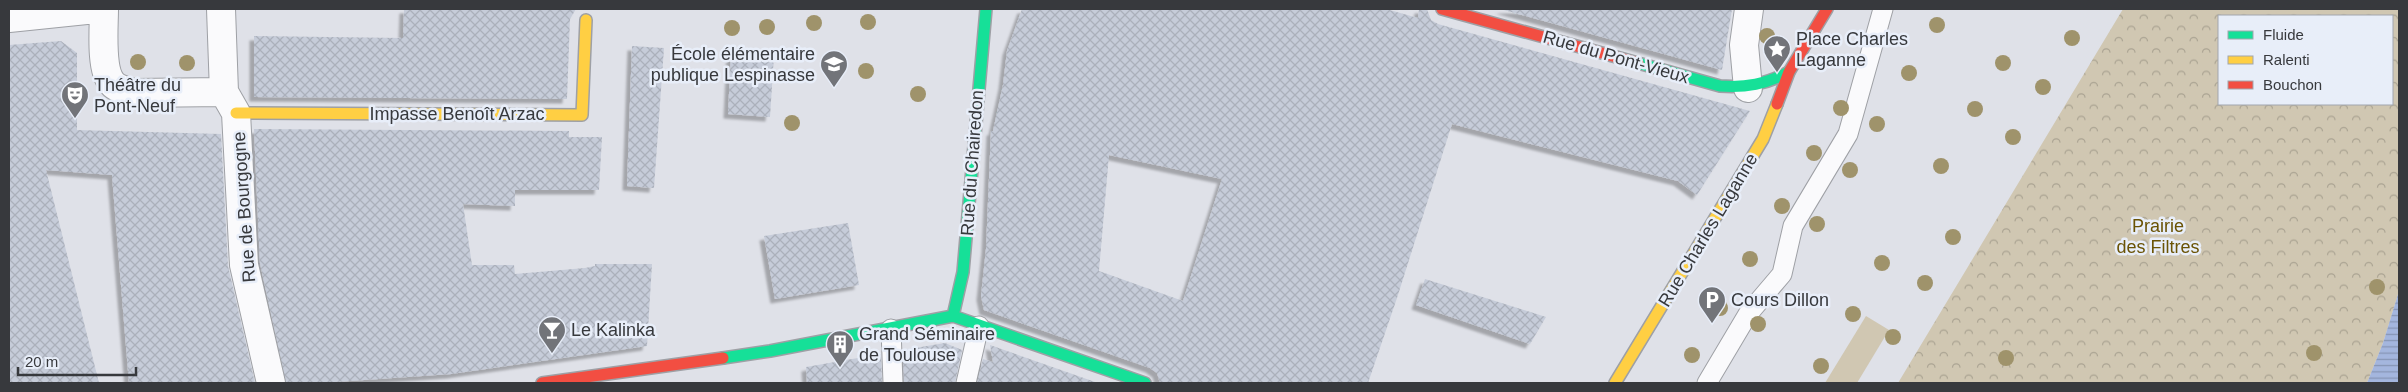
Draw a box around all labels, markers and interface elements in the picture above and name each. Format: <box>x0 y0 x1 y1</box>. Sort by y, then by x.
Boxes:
legend <box>2218 15 2393 105</box>
text: Fluide <box>2263 26 2304 43</box>
street label: Rue du Pont-Vieux <box>1541 27 1691 87</box>
place label: Place Charles Laganne <box>1796 29 1908 70</box>
place icon: Place Charles Laganne <box>1762 34 1792 73</box>
place label: École élémentaire publique Lespinasse <box>651 44 815 85</box>
school or university icon: École élémentaire publique Lespinasse <box>819 49 849 88</box>
text: Ralenti <box>2263 51 2310 68</box>
place label: Théâtre du Pont-Neuf <box>94 75 181 116</box>
text: Bouchon <box>2263 76 2322 93</box>
theatre icon: Théâtre du Pont-Neuf <box>60 80 90 119</box>
street label: Rue du Chairedon <box>957 89 987 237</box>
street label: Impasse Benoît Arzac <box>369 104 545 124</box>
street label: Rue de Bourgogne <box>229 131 259 283</box>
street label: Rue Charles Laganne <box>1654 150 1762 310</box>
park label: Prairie des Filtres <box>2116 216 2200 257</box>
parking icon: Cours Dillon <box>1697 285 1727 324</box>
place label: Cours Dillon <box>1731 290 1829 310</box>
bar icon: Le Kalinka <box>537 315 567 354</box>
place label: Le Kalinka <box>571 320 656 340</box>
place label: Grand Séminaire de Toulouse <box>859 324 995 365</box>
building icon: Grand Séminaire de Toulouse <box>825 329 855 368</box>
scale bar <box>18 344 135 376</box>
text: 20 m <box>25 353 58 370</box>

